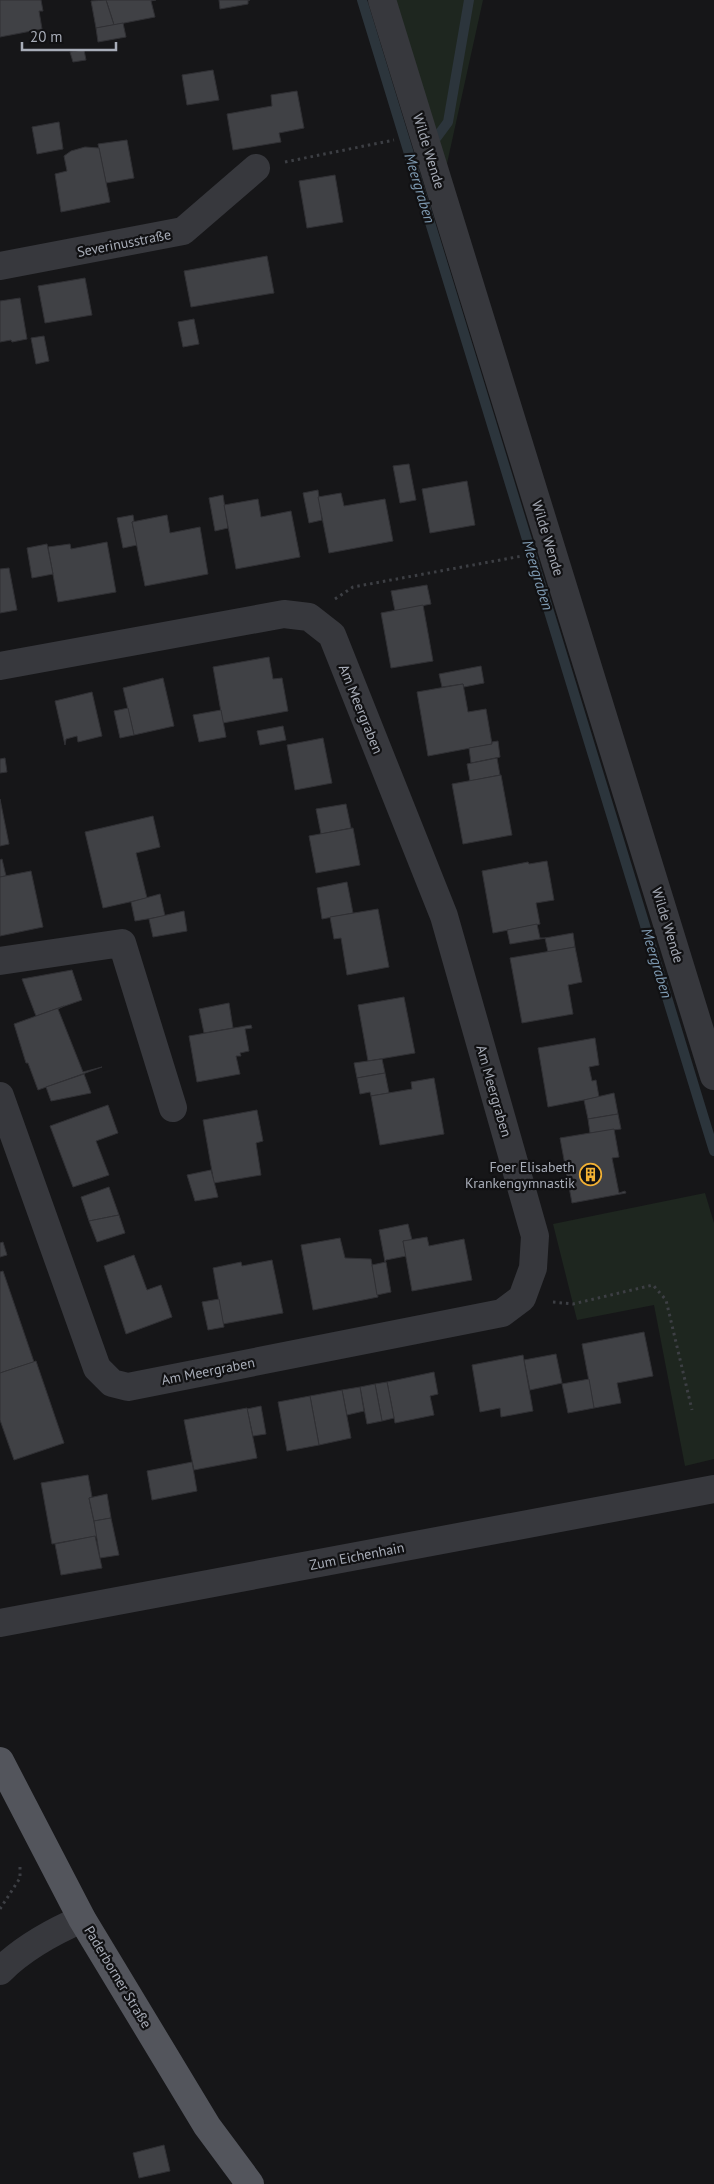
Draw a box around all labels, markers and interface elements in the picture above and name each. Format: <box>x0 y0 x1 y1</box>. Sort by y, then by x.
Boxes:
scale bar <box>22 20 116 52</box>
text: 20 m <box>30 27 63 46</box>
street label: Wilde Wende <box>409 111 449 191</box>
water label: Meergraben <box>400 151 440 226</box>
street label: Severinusstraße <box>76 225 172 261</box>
street label: Wilde Wende <box>528 498 568 578</box>
water label: Meergraben <box>518 538 558 613</box>
street label: Am Meergraben <box>335 662 387 756</box>
street label: Wilde Wende <box>648 885 688 965</box>
water label: Meergraben <box>637 926 677 1001</box>
street label: Am Meergraben <box>472 1043 516 1139</box>
place label: Foer Elisabeth Krankengymnastik <box>465 1158 575 1192</box>
building icon: Foer Elisabeth Krankengymnastik <box>579 1163 603 1187</box>
street label: Am Meergraben <box>160 1353 256 1389</box>
street label: Zum Eichenhain <box>308 1538 406 1574</box>
street label: Paderborner Straße <box>80 1923 156 2031</box>

